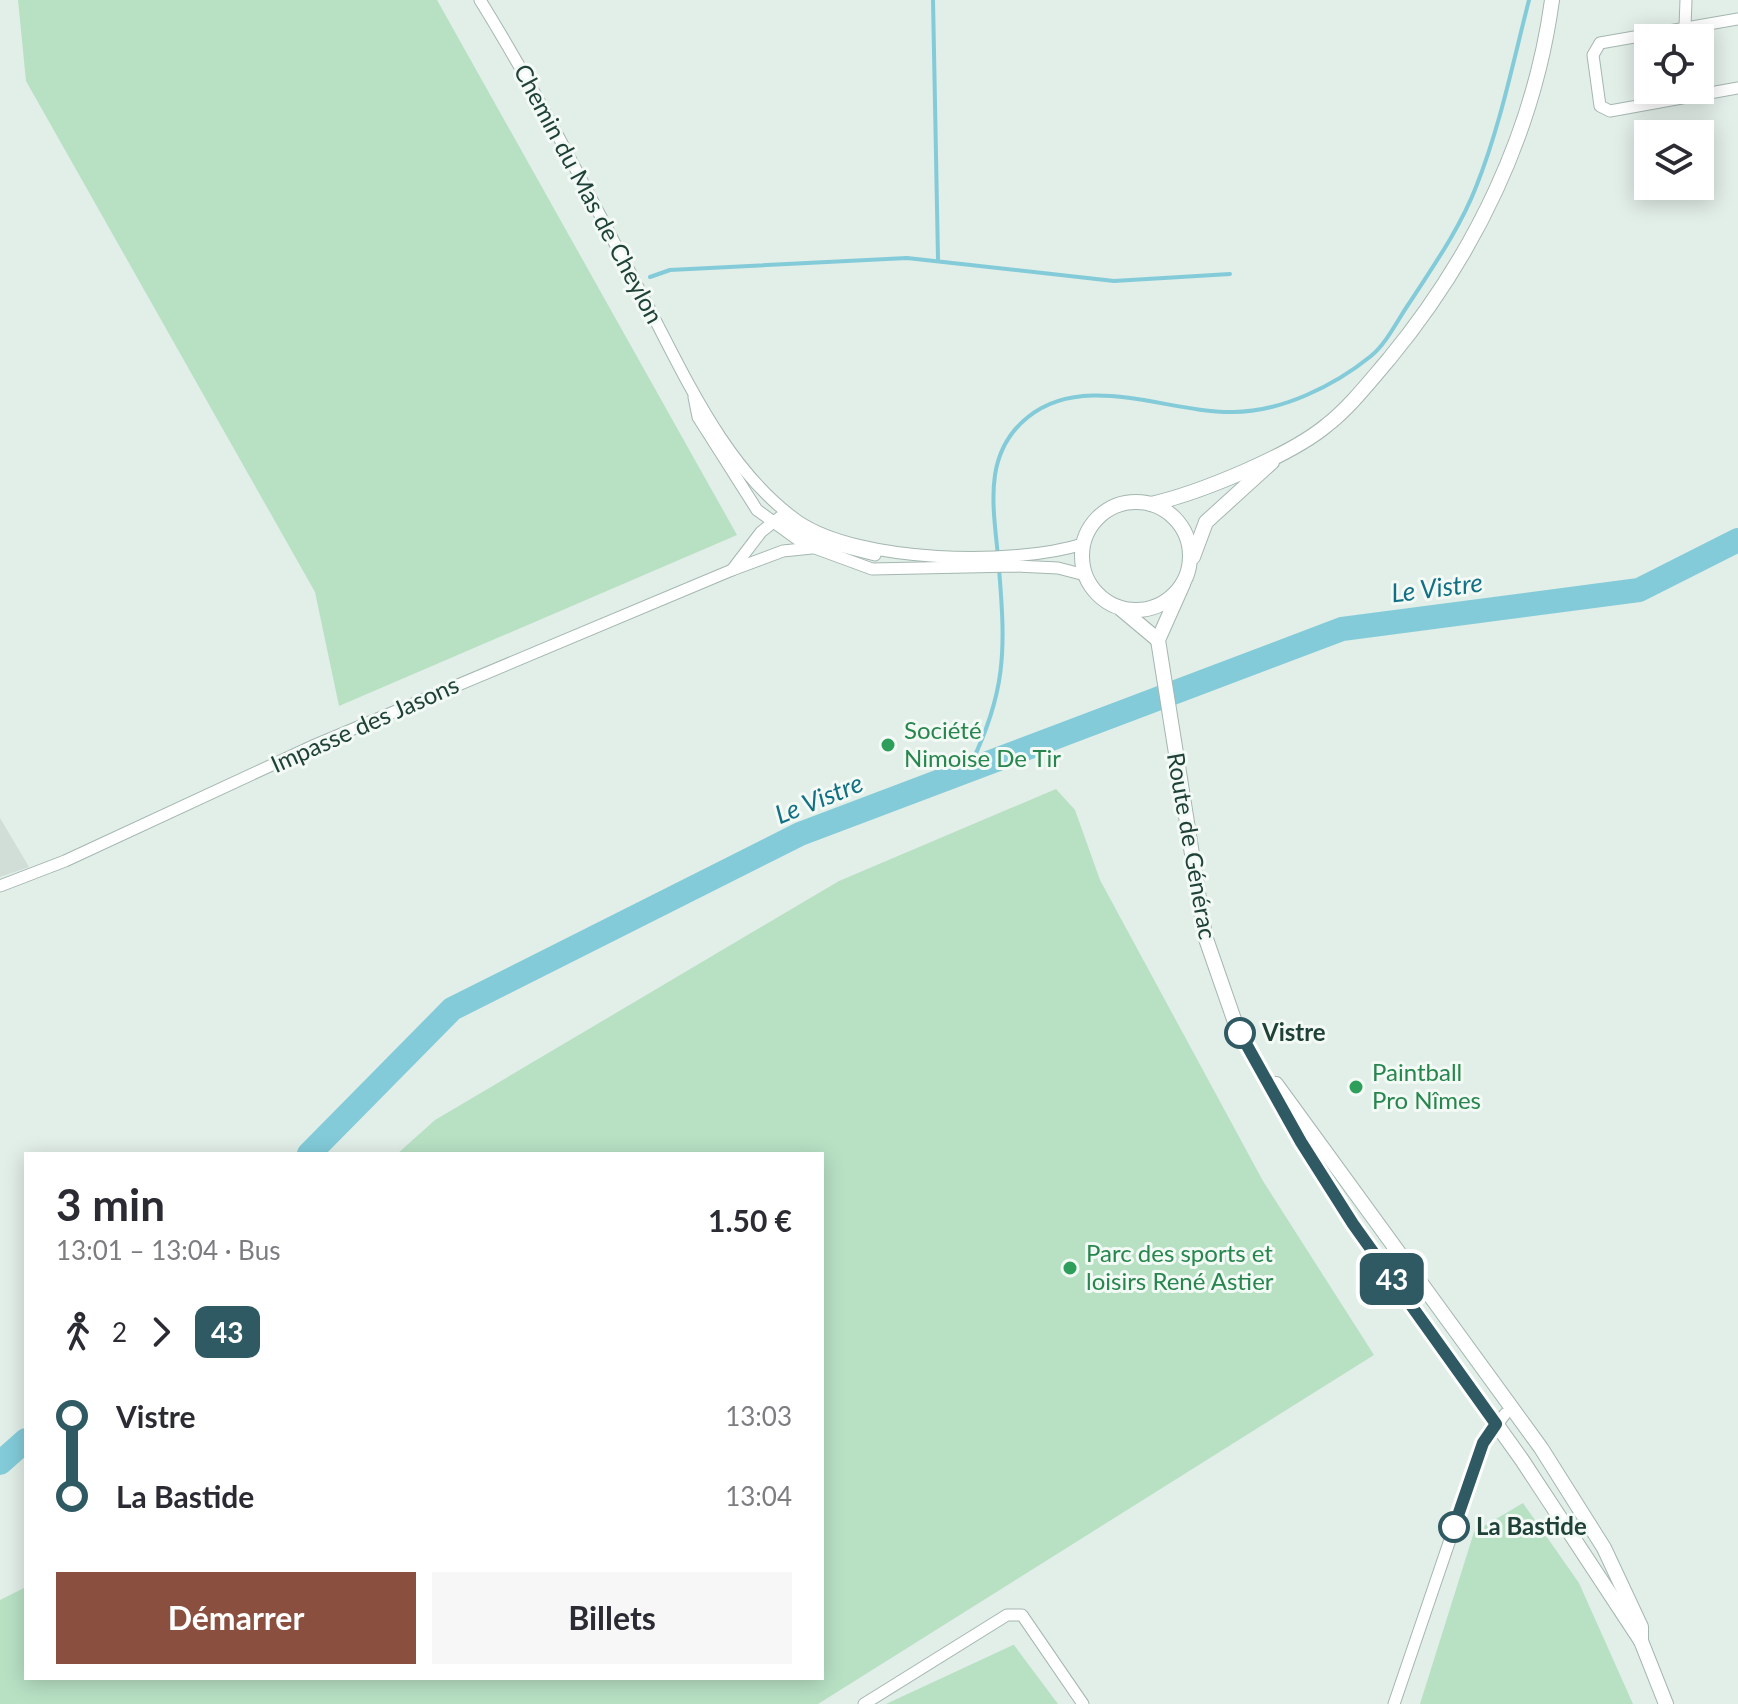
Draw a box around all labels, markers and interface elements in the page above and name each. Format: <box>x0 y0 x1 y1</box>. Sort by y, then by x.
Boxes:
map controls <box>1634 24 1714 200</box>
button: locate <box>1634 24 1714 104</box>
street label: Chemin du Mas de Cheylon <box>509 59 670 328</box>
button: layers <box>1634 120 1714 200</box>
water label: Le Vistre <box>1389 566 1484 608</box>
street label: Impasse des Jasons <box>266 669 463 778</box>
place label: Société Nimoise De Tir <box>904 715 1061 772</box>
marker: Société Nimoise De Tir <box>879 736 897 754</box>
street label: Route de Générac <box>1162 750 1223 941</box>
water label: Le Vistre <box>770 766 867 830</box>
place label: Vistre <box>1261 1017 1326 1046</box>
marker: Vistre <box>1225 1018 1255 1048</box>
place label: Paintball Pro Nîmes <box>1372 1057 1481 1114</box>
marker: Paintball Pro Nîmes <box>1347 1078 1365 1096</box>
text: 3 min <box>56 1178 165 1230</box>
text: 1.50 € <box>708 1202 792 1238</box>
text: 13:01 – 13:04 · Bus <box>56 1234 280 1266</box>
place label: Parc des sports et loisirs René Astier <box>1086 1238 1274 1295</box>
line badge: 43 <box>1356 1253 1428 1305</box>
marker: Parc des sports et loisirs René Astier <box>1061 1259 1079 1277</box>
text: 43 <box>1376 1262 1408 1296</box>
icon: walk <box>56 1310 100 1354</box>
icon: forward <box>139 1310 183 1354</box>
text: 43 <box>211 1315 244 1349</box>
text: 2 <box>112 1316 127 1348</box>
text: Vistre <box>116 1398 196 1434</box>
text: 13:03 <box>725 1400 792 1432</box>
text: La Bastide <box>116 1478 254 1514</box>
text: 13:04 <box>725 1480 792 1512</box>
place label: La Bastide <box>1476 1511 1587 1540</box>
marker: La Bastide <box>1439 1512 1469 1542</box>
button: Démarrer <box>56 1572 416 1664</box>
button: Billets <box>432 1572 792 1664</box>

